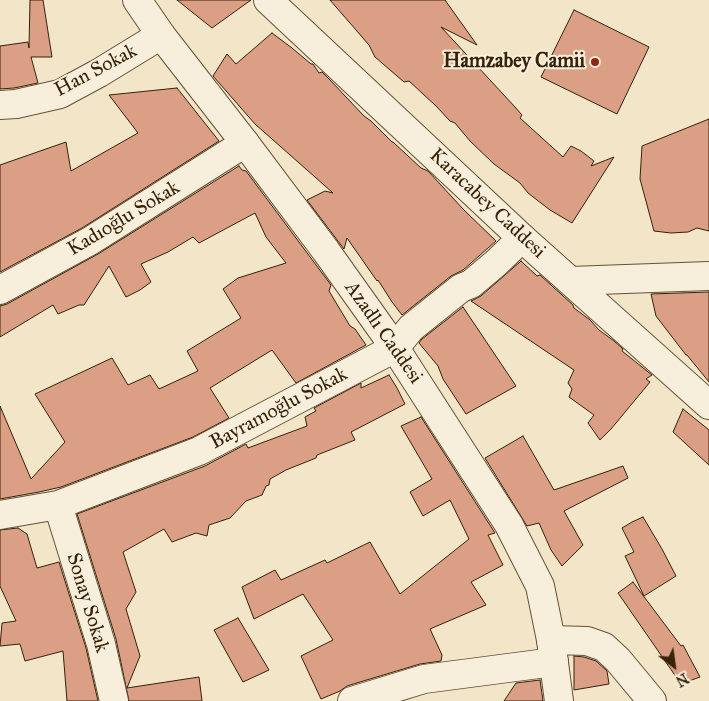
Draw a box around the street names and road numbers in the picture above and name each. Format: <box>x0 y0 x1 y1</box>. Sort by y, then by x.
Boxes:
street label: Han Sokak <box>51 39 141 103</box>
street label: Karacabey Caddesi <box>424 144 550 264</box>
street label: Kadıoğlu Sokak <box>64 176 184 262</box>
street label: Azadlı Caddesi <box>339 277 427 389</box>
street label: Bayramoğlu Sokak <box>206 363 352 455</box>
street label: Sonay Sokak <box>60 550 114 656</box>

